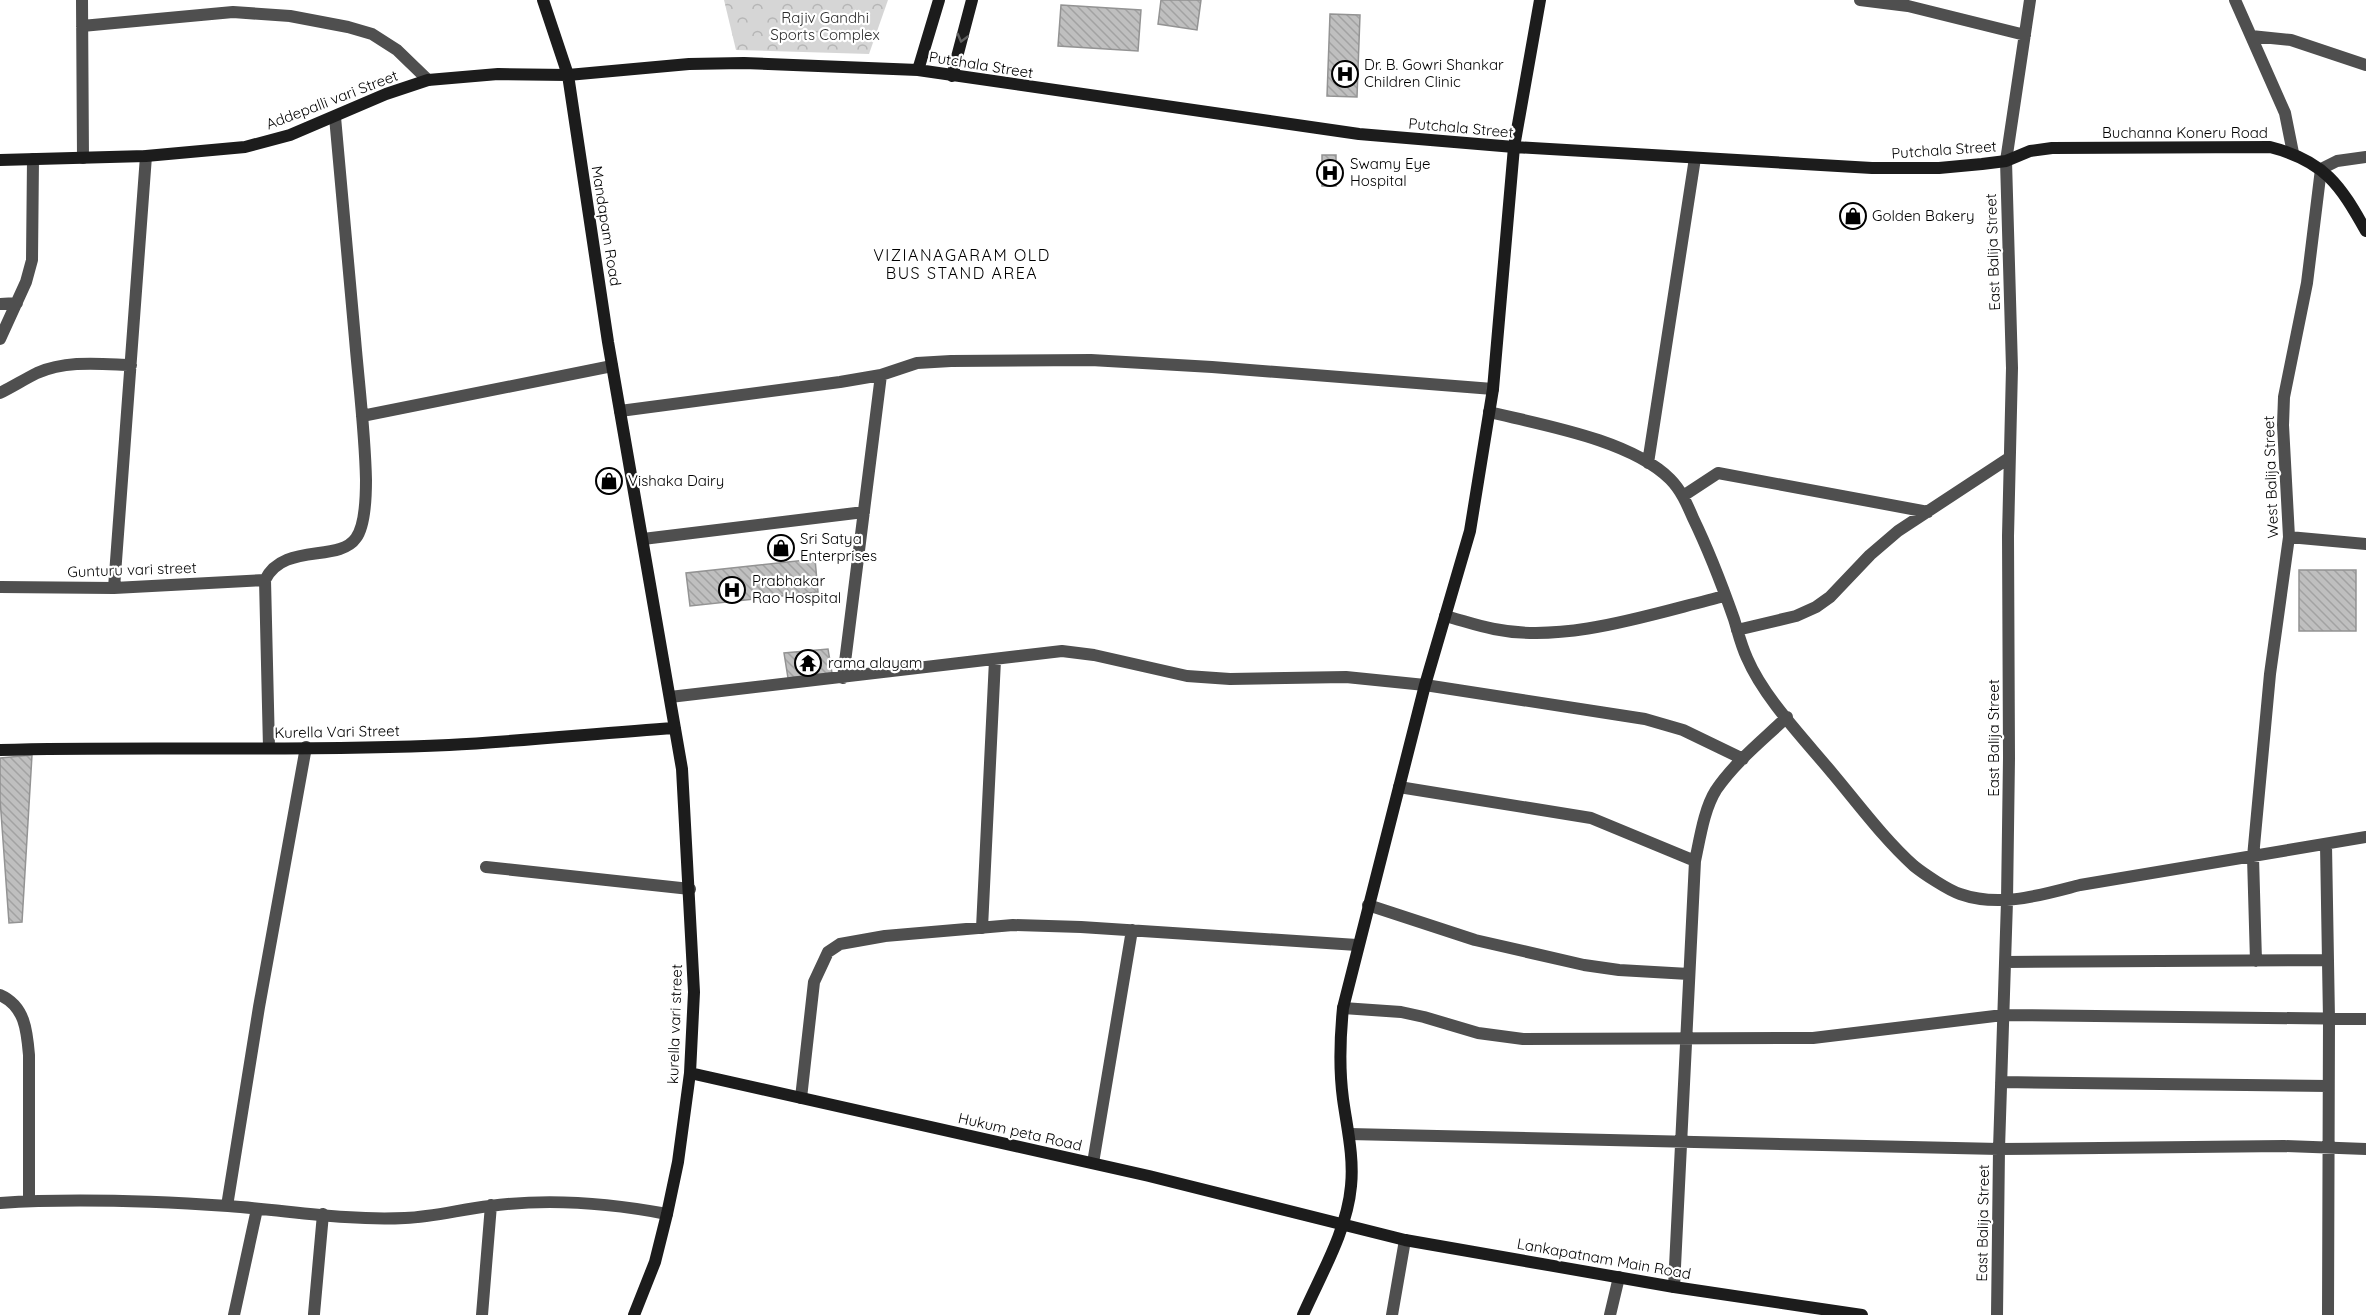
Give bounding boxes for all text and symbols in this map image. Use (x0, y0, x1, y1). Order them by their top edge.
park label: Rajiv Gandhi Sports Complex (770, 8, 880, 44)
one-way arrow (957, 32, 969, 43)
street label: Putchala Street (928, 47, 1035, 82)
place label: Dr. B. Gowri Shankar Children Clinic (1364, 55, 1504, 91)
hospital icon: Dr. B. Gowri Shankar Children Clinic (1330, 59, 1360, 89)
street label: Addepalli vari Street (263, 66, 400, 133)
street label: Putchala Street (1408, 113, 1514, 142)
street label: Buchanna Koneru Road (2102, 123, 2268, 142)
street label: Putchala Street (1891, 136, 1997, 163)
place label: Swamy Eye Hospital (1350, 154, 1430, 190)
hospital icon: Swamy Eye Hospital (1315, 158, 1345, 188)
street label: Mandapam Road (588, 164, 625, 287)
street label: East Balija Street (1981, 193, 2004, 311)
shop icon: Golden Bakery (1838, 201, 1868, 231)
place label: Golden Bakery (1872, 206, 1974, 225)
district label: VIZIANAGARAM OLD BUS STAND AREA (873, 245, 1051, 283)
street label: West Balija Street (2259, 415, 2282, 539)
shop icon: Vishaka Dairy (594, 466, 624, 496)
place label: Vishaka Dairy (628, 471, 724, 490)
place label: Sri Satya Enterprises (800, 529, 877, 565)
shop icon: Sri Satya Enterprises (766, 533, 796, 563)
street label: Gunturu vari street (67, 558, 197, 581)
place label: Prabhakar Rao Hospital (752, 571, 841, 607)
hospital icon: Prabhakar Rao Hospital (717, 575, 747, 605)
temple icon: rama alayam (793, 648, 823, 678)
place label: rama alayam (828, 653, 922, 672)
street label: East Balija Street (1984, 679, 2003, 797)
street label: Kurella Vari Street (274, 721, 400, 742)
street label: kurella vari street (663, 964, 686, 1084)
street label: Hukum peta Road (956, 1108, 1084, 1155)
street label: East Balija Street (1972, 1164, 1993, 1282)
street label: Lankapatnam Main Road (1516, 1234, 1693, 1283)

